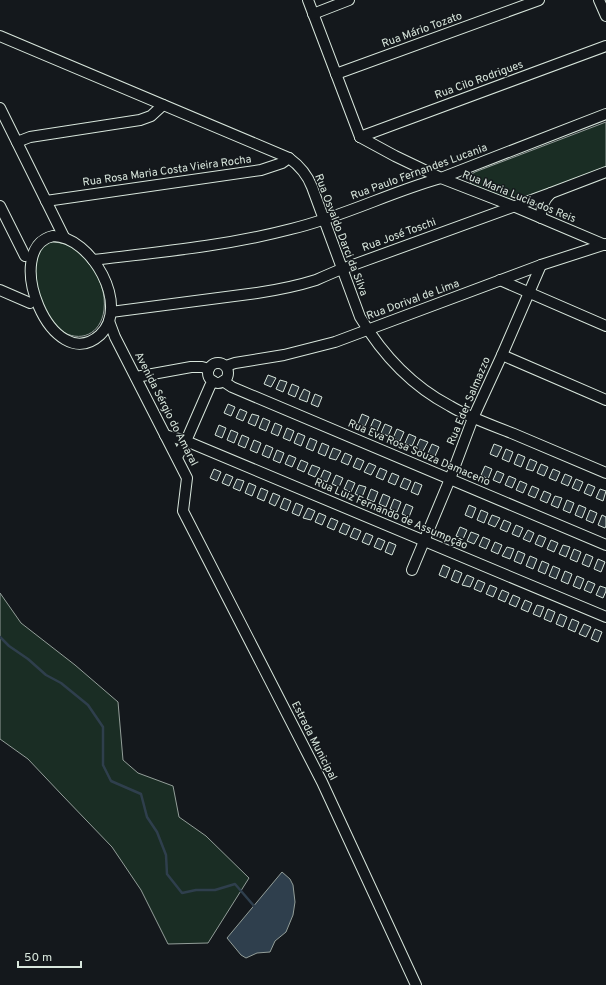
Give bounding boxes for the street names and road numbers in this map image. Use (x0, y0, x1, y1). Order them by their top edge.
street label: Rua Mário Tozato (380, 9, 464, 51)
street label: Rua Cilo Rodrigues (433, 57, 525, 103)
street label: Rua Paulo Fernandes Lucania (349, 141, 489, 203)
street label: Rua Rosa Maria Costa Vieira Rocha (82, 152, 253, 190)
street label: Rua Maria Lucia dos Reis (460, 168, 578, 226)
street label: Rua Osvaldo Darci da Silva (311, 172, 371, 298)
street label: Rua José Toschi (360, 215, 438, 255)
street label: Rua Dorival de Lima (365, 277, 462, 323)
street label: Avenida Sérgio do Amaral (131, 350, 201, 468)
street label: Rua Eder Salmazzo (444, 355, 494, 447)
street label: Rua Eva Rosa Souza Damaceno (346, 417, 492, 489)
street label: Rua Luiz Fernando de Assumpção (312, 475, 470, 553)
street label: Estrada Municipal (288, 699, 340, 783)

